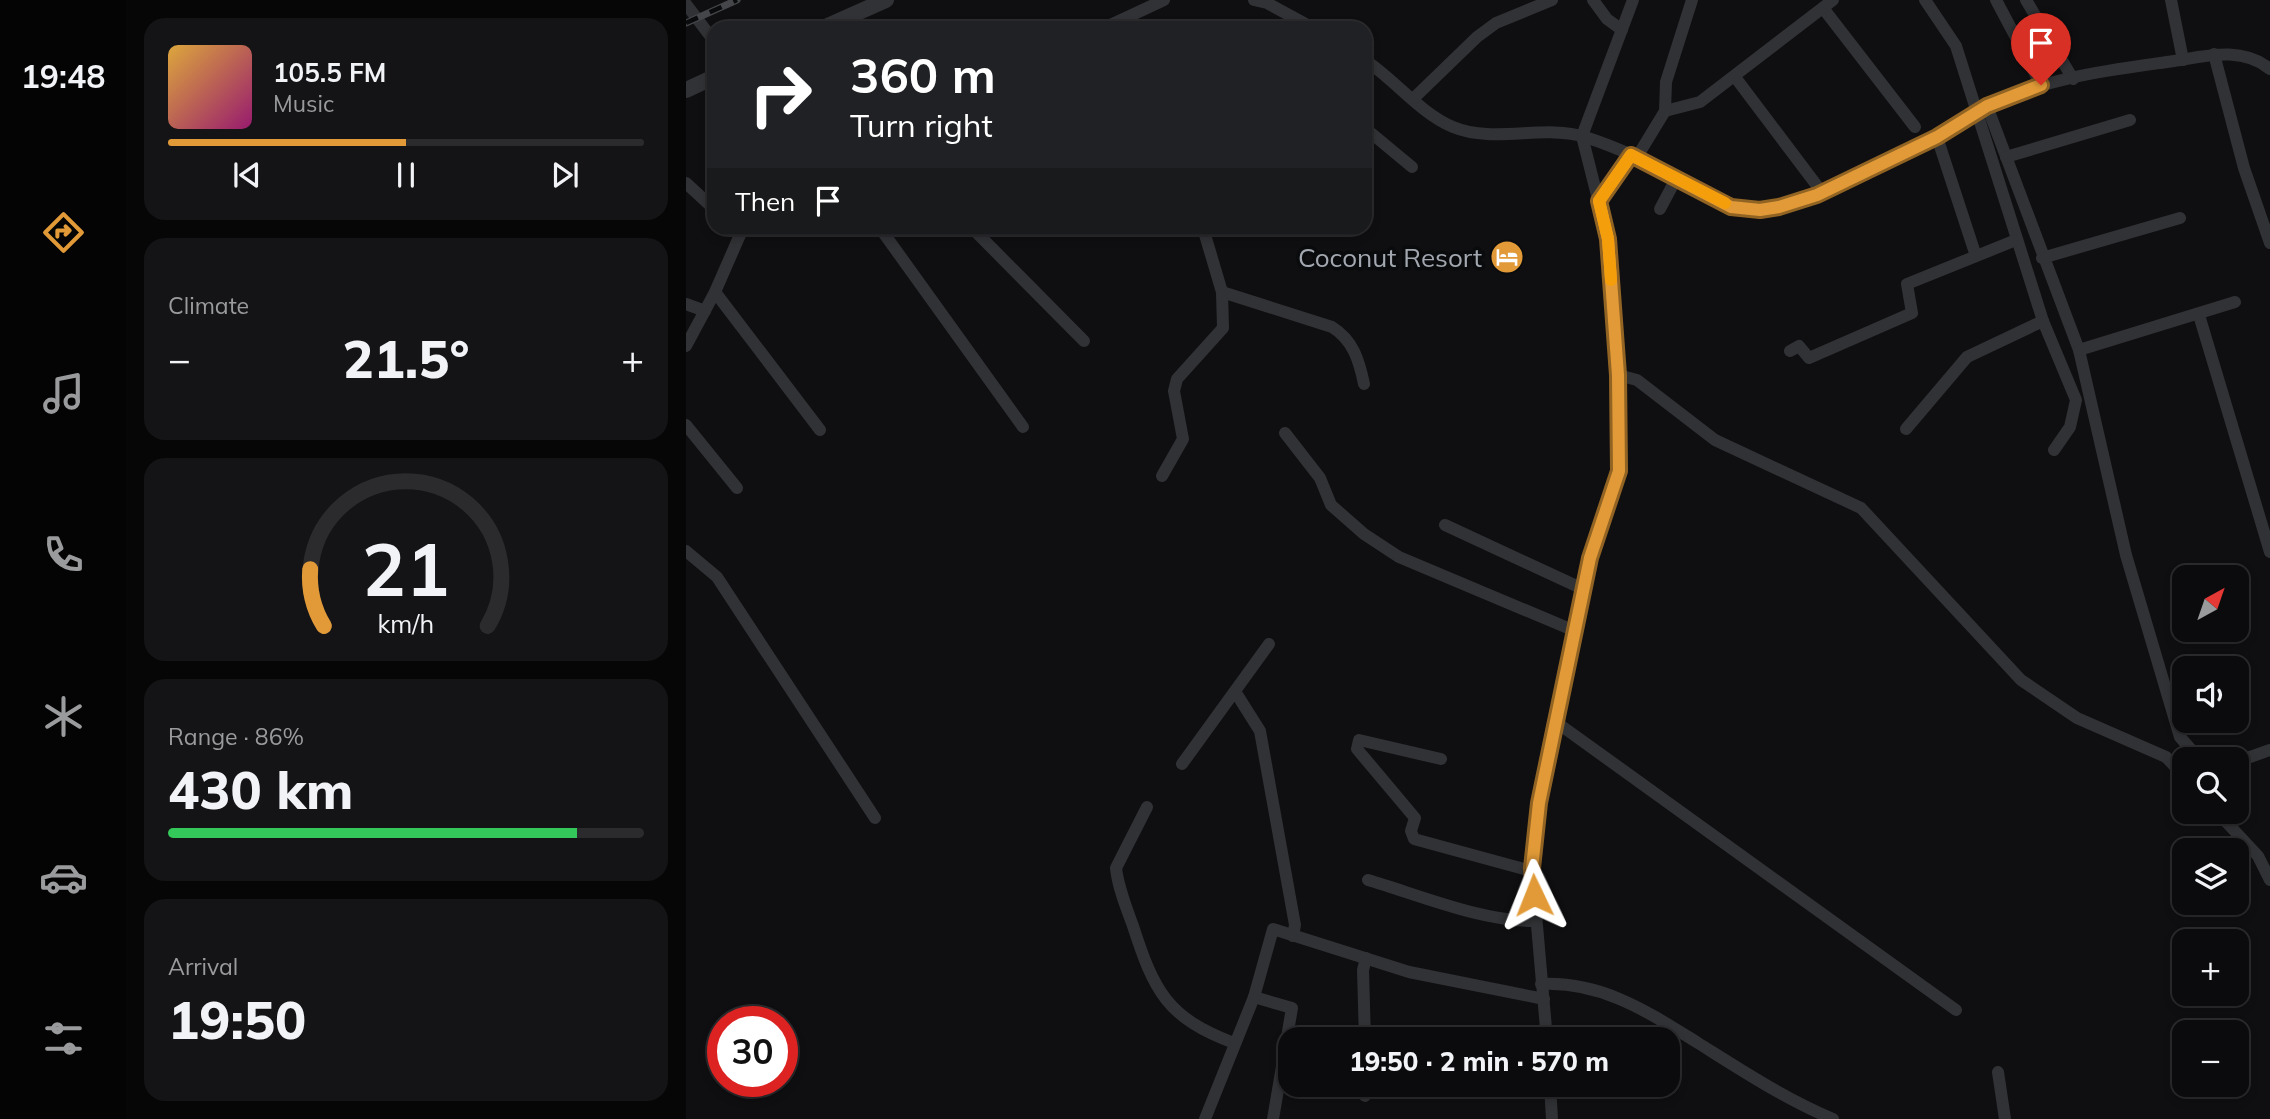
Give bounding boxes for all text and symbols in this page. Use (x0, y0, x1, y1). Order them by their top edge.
pin (2011, 13, 2071, 85)
icon: arrive (2022, 24, 2060, 62)
text: 360 m (850, 44, 996, 105)
icon: right (735, 49, 826, 140)
text: 19:48 (21, 56, 105, 96)
text: 105.5 FM (273, 56, 386, 89)
text: Music (273, 89, 334, 118)
text: Turn right (850, 105, 993, 145)
icon: previous (228, 156, 266, 194)
icon: pause (387, 156, 425, 194)
icon: next (546, 156, 584, 194)
icon: arrive (809, 182, 847, 220)
text: Then (735, 185, 795, 218)
icon: directions (39, 208, 88, 257)
hotel icon: Coconut Resort (1488, 238, 1526, 276)
place label: Coconut Resort (1298, 241, 1482, 274)
text: Climate (168, 291, 249, 320)
text: 21.5° (342, 326, 470, 391)
text: − (168, 335, 191, 383)
text: + (621, 335, 644, 383)
icon: music (39, 369, 88, 418)
text: 21 (362, 523, 450, 614)
icon: phone (39, 530, 88, 579)
north arrow (2172, 565, 2249, 642)
map controls (2172, 565, 2249, 1097)
text: km/h (378, 607, 434, 638)
button: sound (2172, 656, 2249, 733)
icon: climate (39, 692, 88, 741)
text: Range · 86% (168, 722, 304, 751)
button: search (2172, 747, 2249, 824)
text: 430 km (168, 757, 353, 822)
button: layers (2172, 838, 2249, 915)
icon: car (39, 853, 88, 902)
position arrow (1497, 858, 1571, 932)
button: + (2172, 929, 2249, 1006)
text: Arrival (168, 952, 238, 981)
text: 19:50 (168, 987, 306, 1052)
speed limit sign: 30 (707, 1006, 798, 1097)
icon: filters (39, 1014, 88, 1063)
button: − (2172, 1020, 2249, 1097)
text: 19:50 · 2 min · 570 m (1349, 1045, 1609, 1078)

